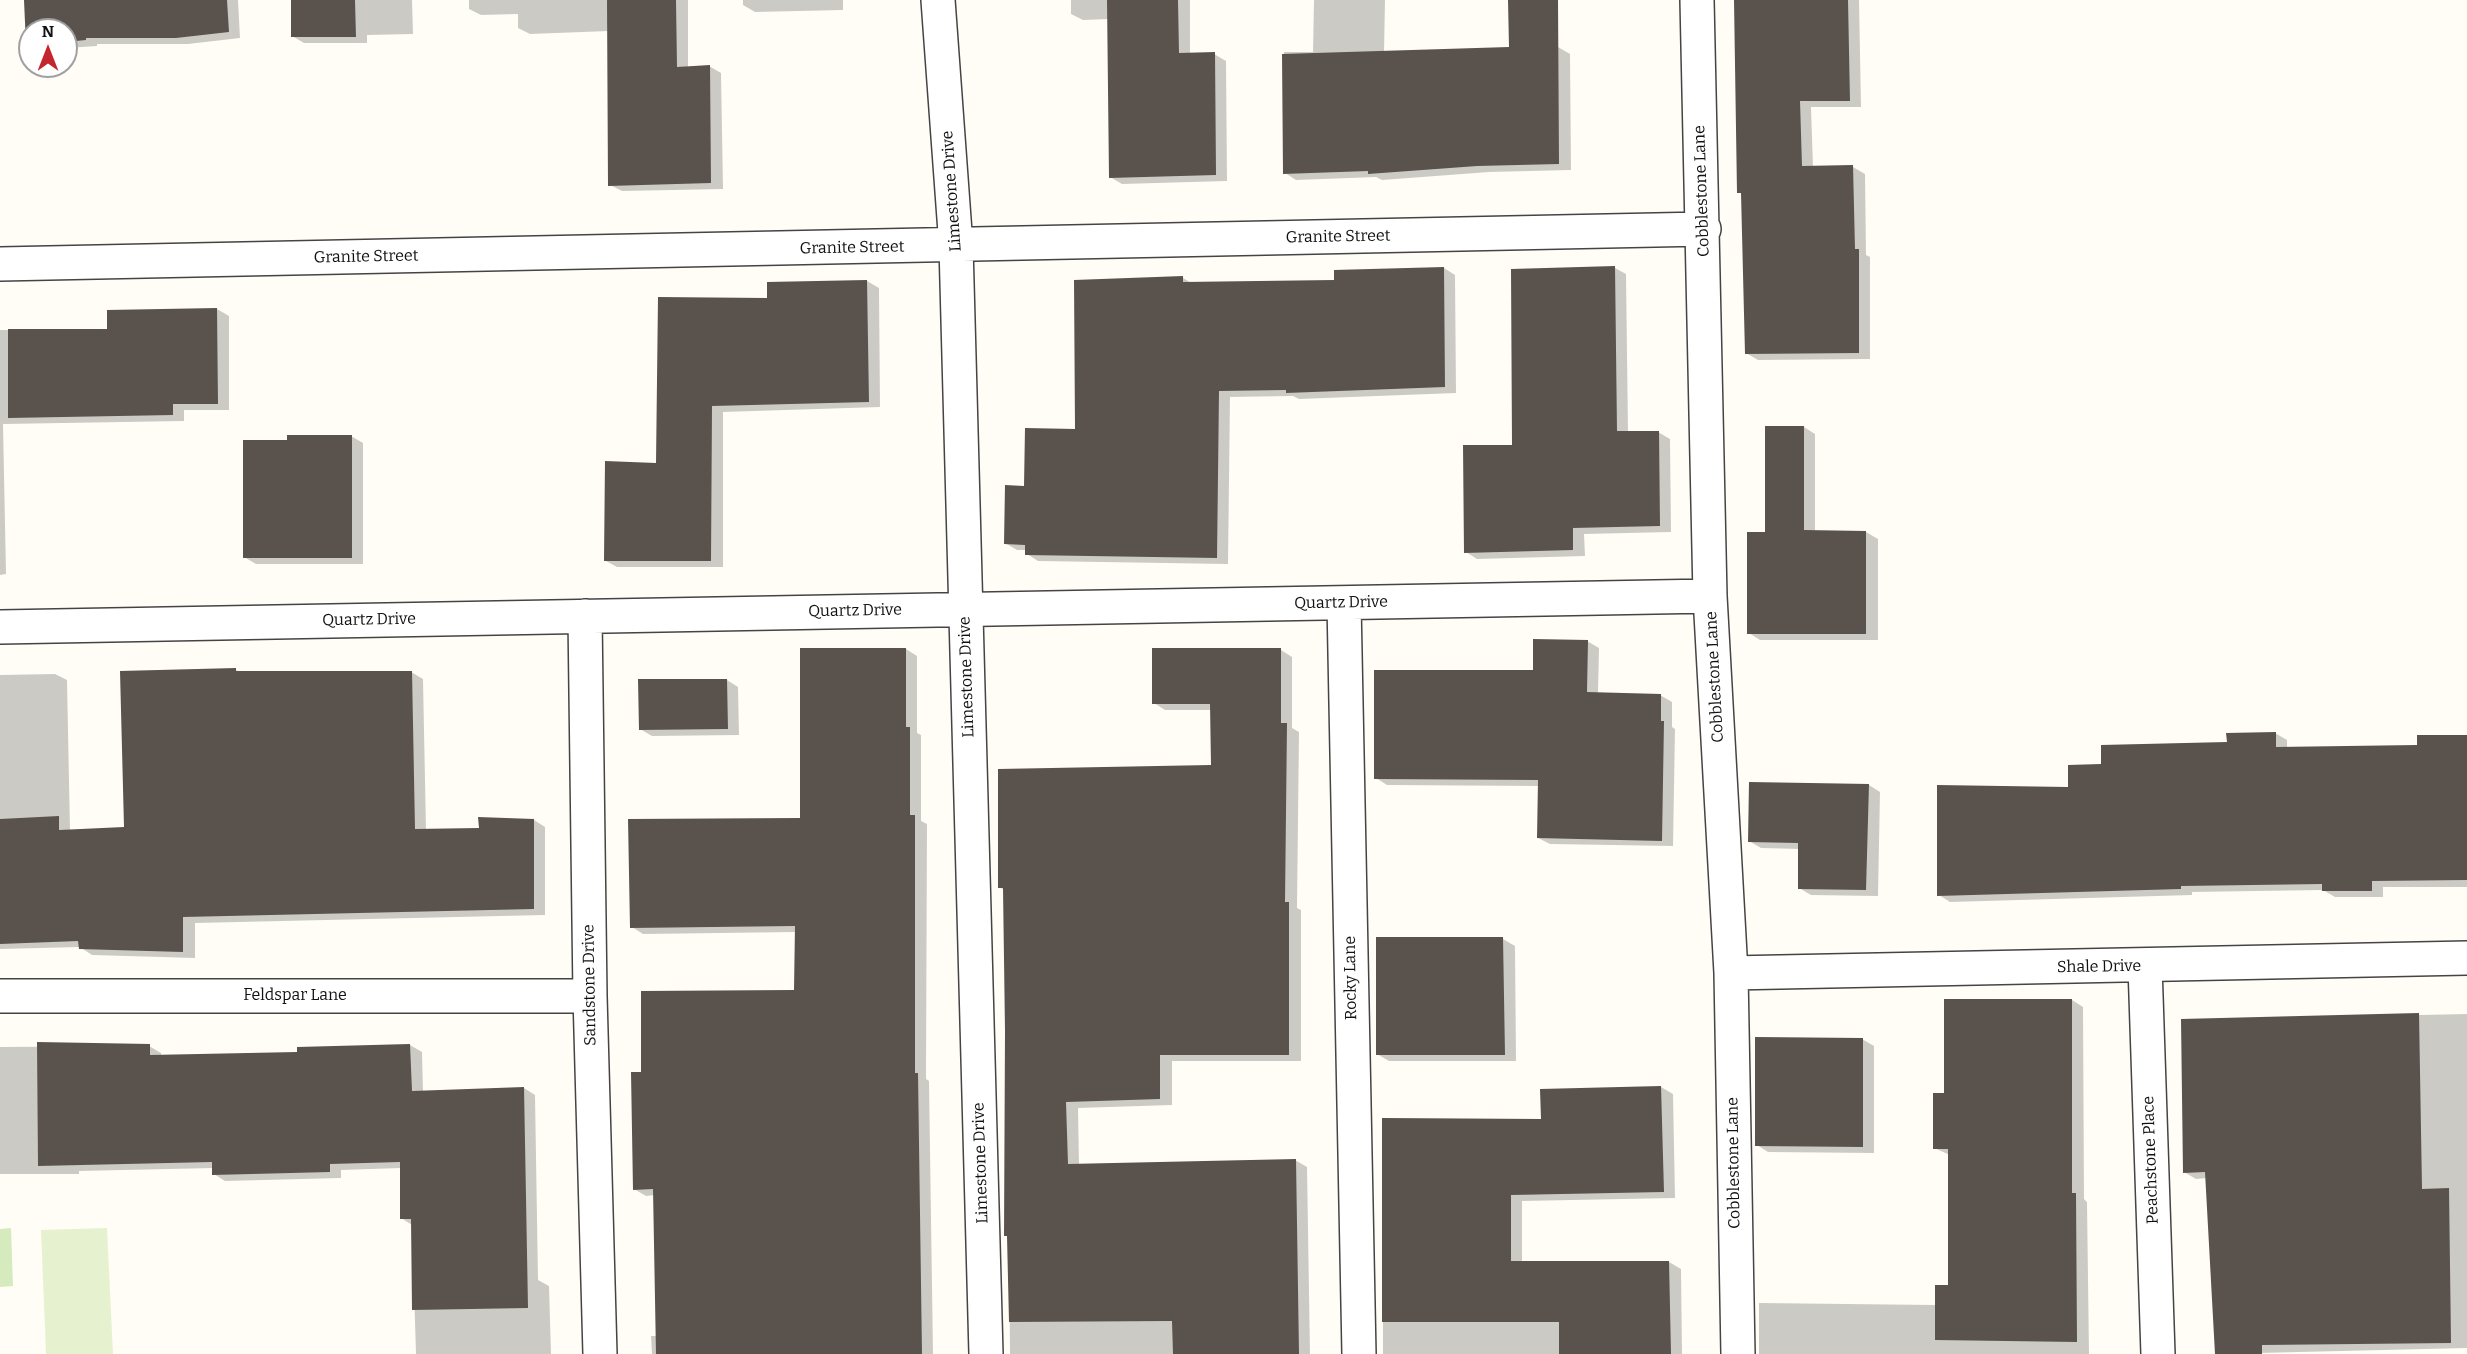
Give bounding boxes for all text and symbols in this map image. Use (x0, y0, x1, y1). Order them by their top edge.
north arrow (18, 18, 78, 78)
text: N (42, 22, 54, 41)
street label: Cobblestone Lane (1690, 125, 1714, 257)
street label: Limestone Drive (938, 130, 966, 252)
street label: Granite Street (1285, 226, 1391, 248)
street label: Granite Street (799, 237, 905, 259)
street label: Granite Street (313, 246, 419, 268)
street label: Quartz Drive (1294, 593, 1388, 613)
street label: Quartz Drive (808, 601, 902, 621)
street label: Quartz Drive (322, 610, 416, 630)
street label: Cobblestone Lane (1702, 611, 1728, 743)
street label: Limestone Drive (955, 616, 979, 738)
street label: Sandstone Drive (579, 924, 601, 1046)
street label: Rocky Lane (1341, 936, 1361, 1020)
street label: Shale Drive (2057, 957, 2141, 977)
street label: Feldspar Lane (243, 986, 347, 1006)
street label: Peachstone Place (2139, 1096, 2163, 1224)
street label: Cobblestone Lane (1723, 1097, 1745, 1229)
street label: Limestone Drive (969, 1102, 993, 1224)

